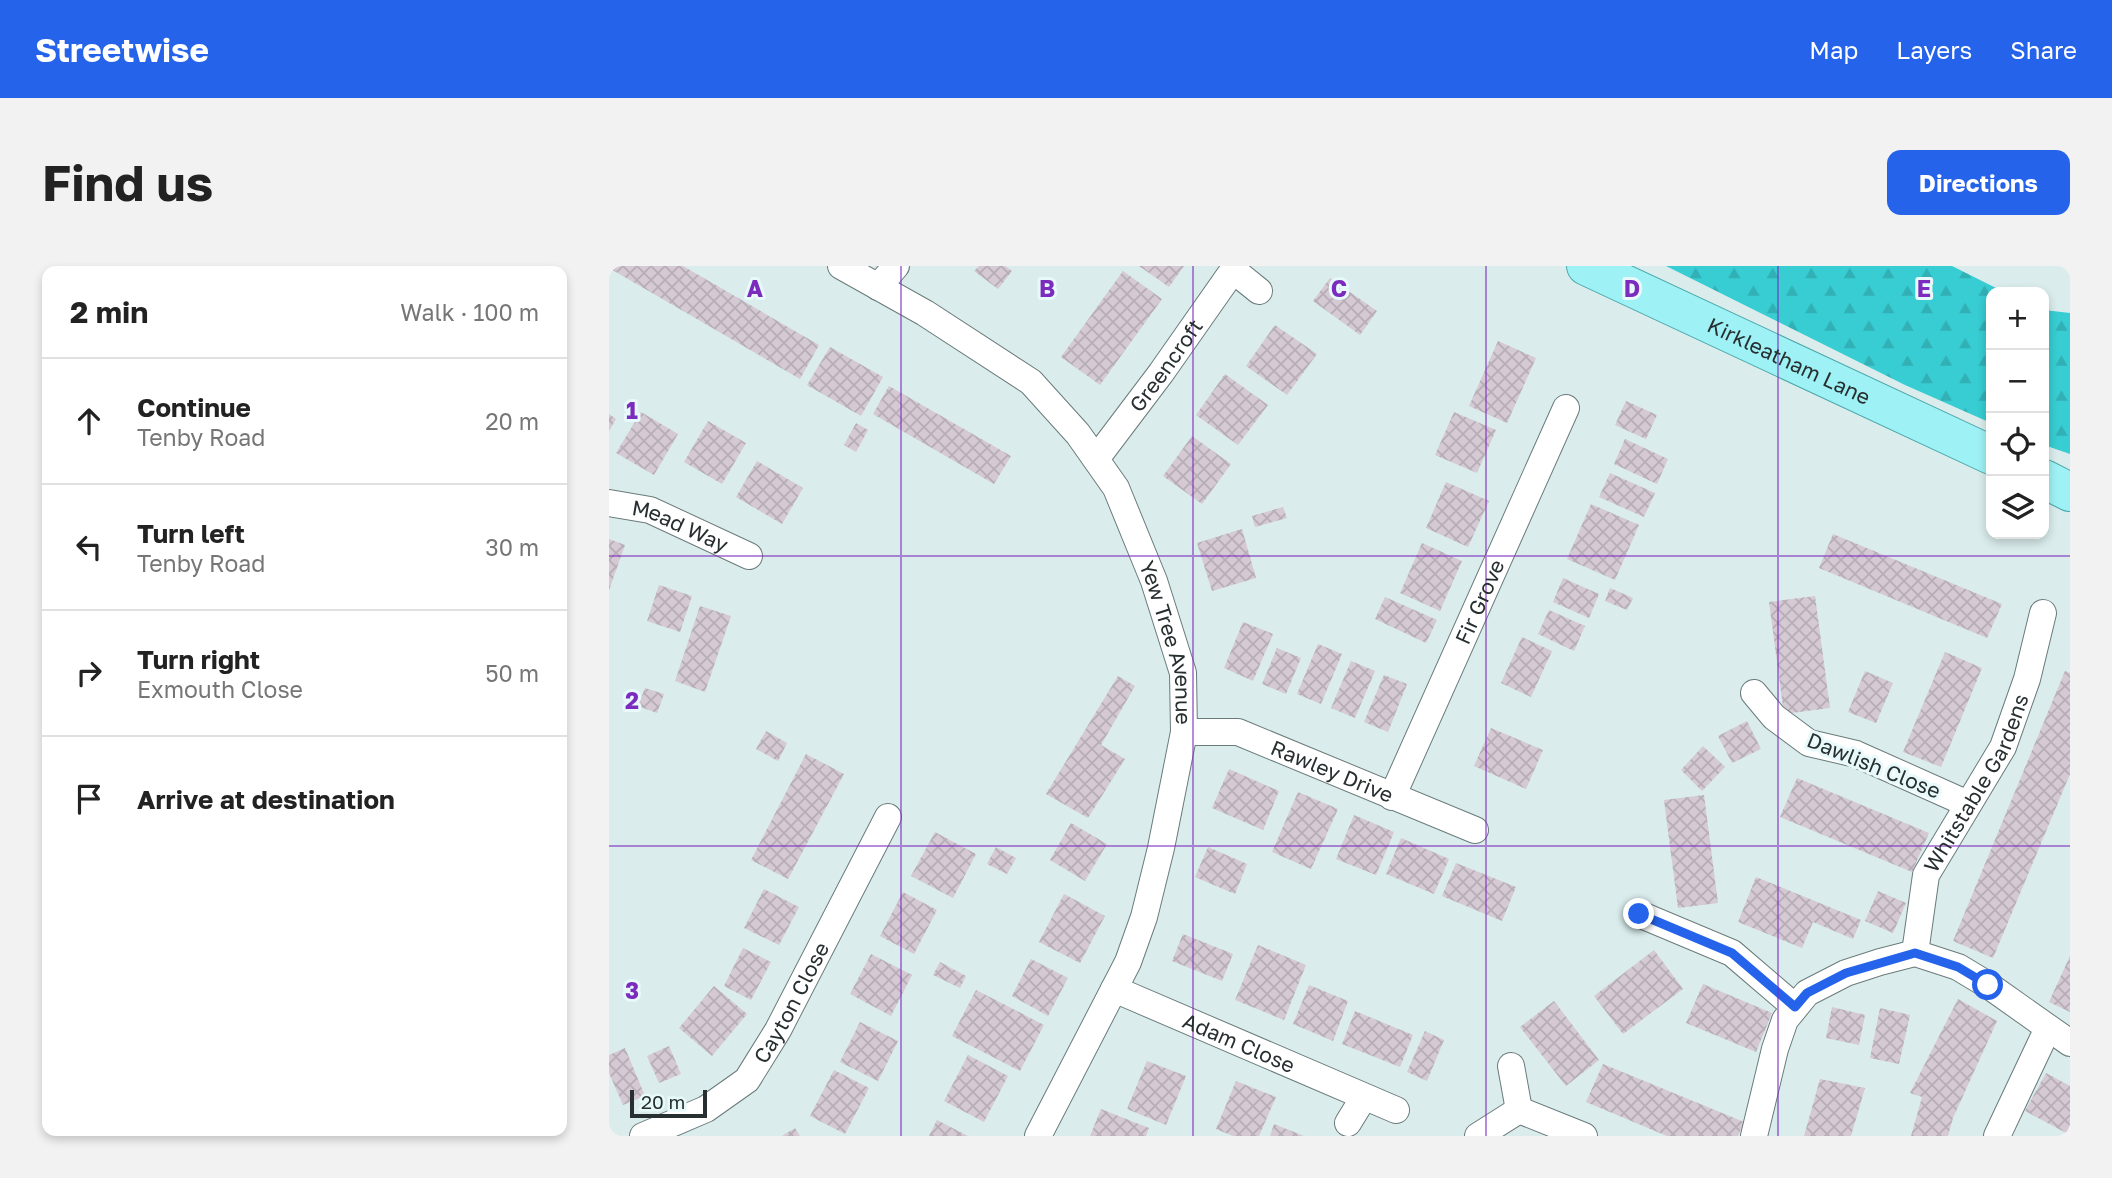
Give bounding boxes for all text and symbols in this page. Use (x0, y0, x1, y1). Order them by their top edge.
text: Streetwise (35, 30, 209, 69)
text: Map (1809, 35, 1858, 64)
text: Layers (1896, 35, 1972, 64)
text: Share (2010, 35, 2077, 64)
button: Directions (1887, 150, 2070, 215)
text: Find us (42, 153, 213, 212)
text: A (747, 274, 764, 302)
text: B (1039, 274, 1055, 302)
text: C (1331, 274, 1347, 302)
text: D (1624, 274, 1640, 302)
text: E (1917, 274, 1931, 302)
map controls (1986, 287, 2049, 539)
button: + (1986, 287, 2049, 350)
text: 2 min (70, 294, 148, 330)
text: Walk · 100 m (400, 298, 539, 326)
street label: Kirkleatham Lane (1703, 312, 1875, 410)
street label: Greencroft (1124, 314, 1208, 417)
button: − (1986, 350, 2049, 413)
text: Continue (137, 392, 251, 423)
text: 1 (626, 396, 638, 424)
icon: ahead (70, 402, 108, 440)
text: 20 m (485, 407, 539, 435)
button: locate (1986, 413, 2049, 476)
text: Tenby Road (137, 423, 265, 451)
button: layers (1986, 476, 2049, 539)
street label: Mead Way (630, 494, 733, 558)
text: Turn left (137, 518, 245, 549)
icon: left (70, 528, 108, 566)
text: 30 m (485, 533, 539, 561)
text: Tenby Road (137, 549, 265, 577)
street label: Fir Grove (1449, 555, 1510, 648)
street label: Yew Tree Avenue (1134, 557, 1197, 725)
text: Turn right (137, 644, 260, 675)
icon: right (70, 654, 108, 692)
text: 50 m (485, 659, 539, 687)
text: Exmouth Close (137, 675, 303, 703)
text: 2 (625, 686, 639, 714)
street label: Whitstable Gardens (1918, 690, 2034, 877)
street label: Dawlish Close (1803, 726, 1945, 804)
street label: Rawley Drive (1267, 734, 1397, 808)
icon: arrive (70, 780, 108, 818)
text: Arrive at destination (137, 784, 395, 815)
route end (1623, 898, 1654, 929)
street label: Cayton Close (748, 937, 834, 1068)
route start (1972, 969, 2003, 1000)
text: 3 (625, 976, 639, 1004)
street label: Adam Close (1179, 1007, 1299, 1078)
scale bar (630, 1087, 707, 1119)
text: 20 m (641, 1090, 685, 1113)

